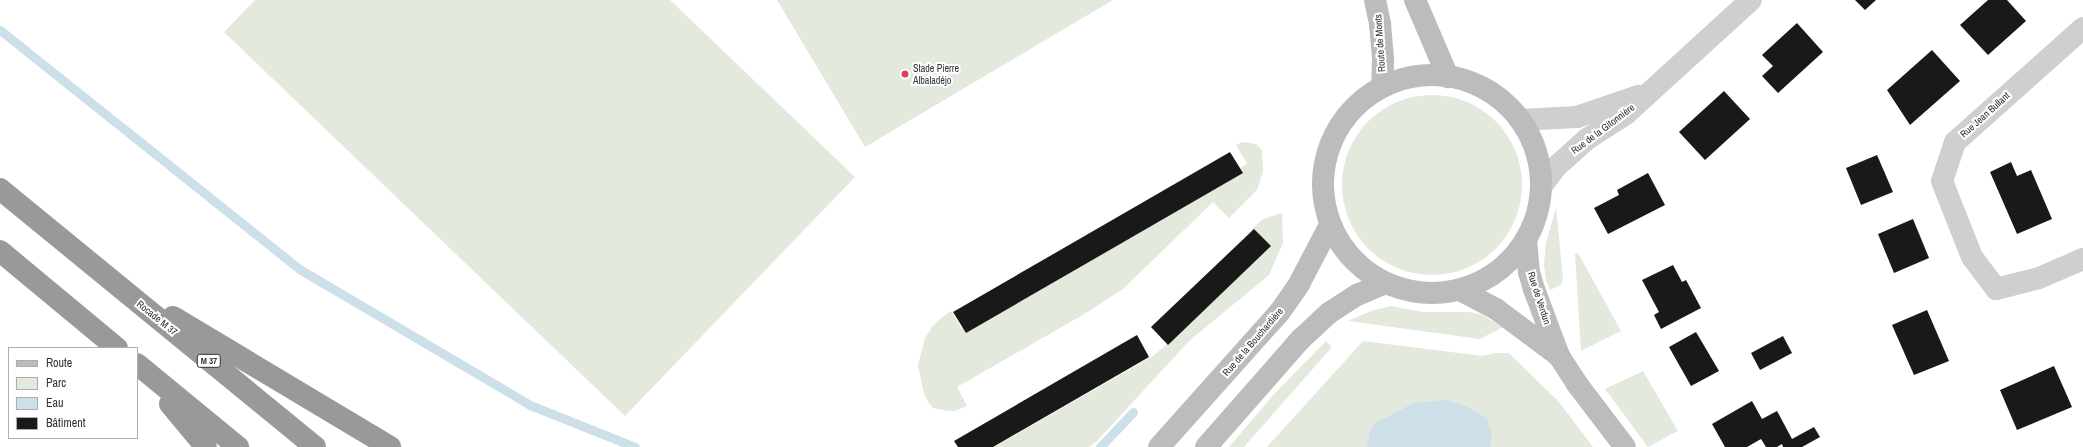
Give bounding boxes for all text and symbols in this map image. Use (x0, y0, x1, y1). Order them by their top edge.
street label: Route de Monts (1372, 14, 1388, 72)
place label: Stade Pierre Albaladéjo (913, 62, 959, 86)
marker: Stade Pierre Albaladéjo (900, 69, 910, 79)
street label: Rue Jean Bullant (1958, 90, 2012, 140)
street label: Rue de la Gitonnière (1569, 101, 1637, 157)
street label: Rue de Verdun (1525, 270, 1553, 326)
street label: Rocade M 37 (134, 298, 180, 338)
street label: Rue de la Bouchardière (1220, 305, 1286, 379)
legend (8, 347, 138, 439)
road number: M 37 (196, 354, 222, 368)
text: Route (46, 355, 72, 371)
text: Parc (46, 375, 66, 391)
text: Eau (46, 395, 64, 411)
text: Bâtiment (46, 415, 85, 431)

